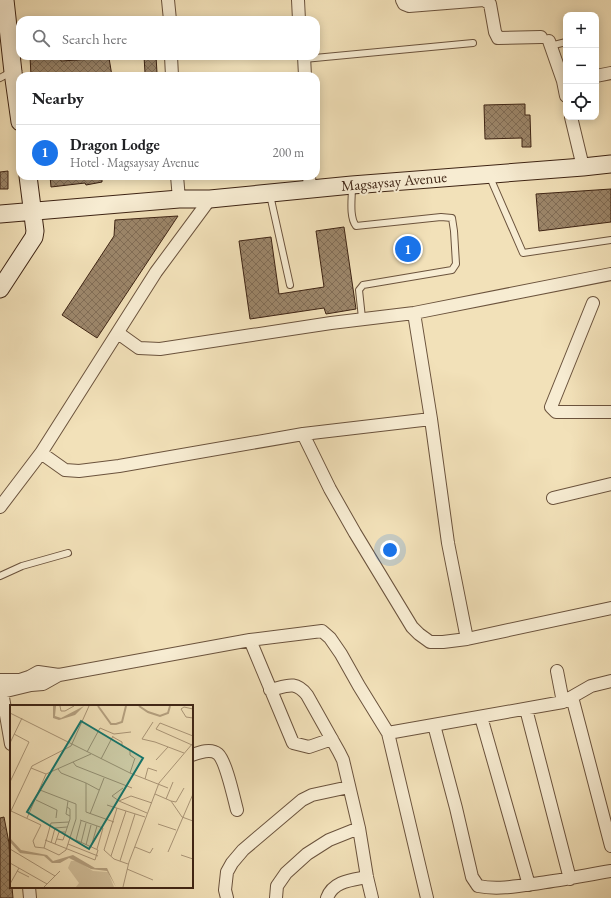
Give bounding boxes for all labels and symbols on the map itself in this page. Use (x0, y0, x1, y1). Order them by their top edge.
street label: Magsaysay Avenue (340, 167, 448, 195)
pin: 1 (395, 234, 421, 264)
your location (380, 540, 400, 560)
inset map (10, 705, 193, 888)

